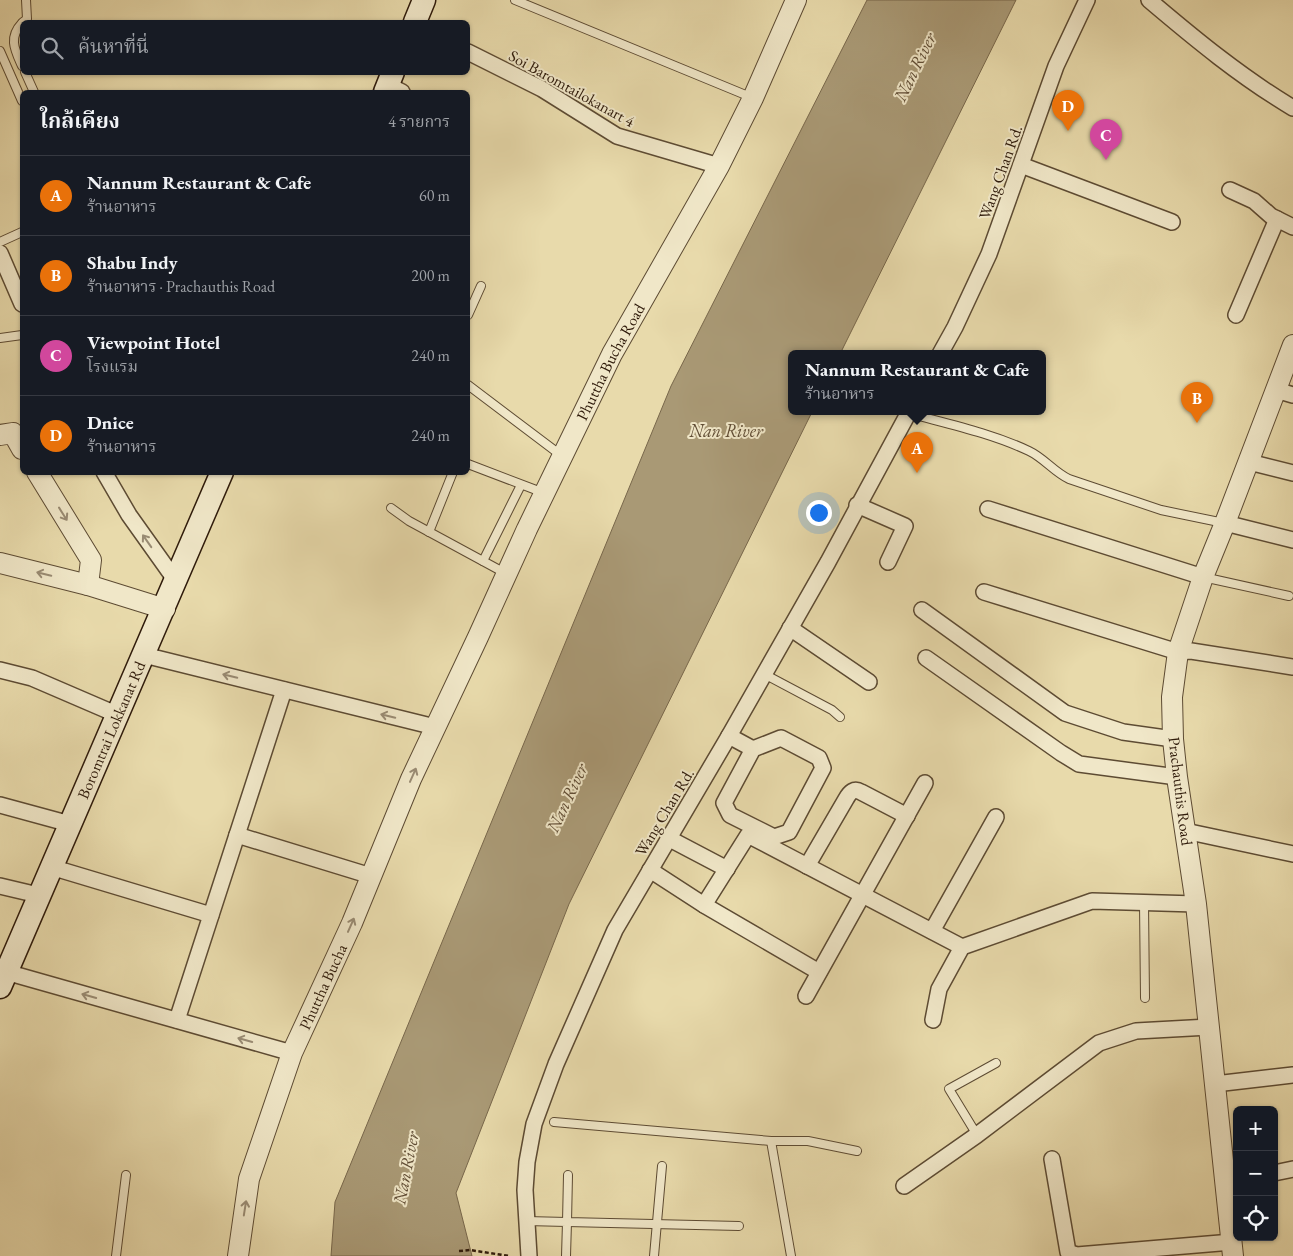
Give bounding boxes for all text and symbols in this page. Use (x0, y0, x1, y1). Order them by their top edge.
search box (20, 20, 470, 75)
water label: Nan River (888, 28, 941, 106)
icon: search (38, 34, 66, 62)
text: ค้นหาที่นี่ (78, 34, 149, 59)
street label: Soi Baromtailokanart 4 (505, 45, 639, 132)
pin: D (1052, 90, 1084, 131)
text: ใกล้เคียง (40, 107, 120, 134)
text: 4 รายการ (388, 111, 450, 132)
pin: C (1090, 119, 1122, 160)
street label: Wang Chan Rd. (974, 122, 1027, 222)
text: Nannum Restaurant & Cafe (87, 170, 311, 195)
text: A (50, 185, 62, 206)
text: 60 m (419, 185, 450, 206)
text: ร้านอาหาร (87, 196, 156, 217)
text: Shabu Indy (87, 250, 178, 275)
text: B (51, 265, 61, 286)
text: 200 m (411, 265, 450, 286)
text: ร้านอาหาร · Prachauthis Road (87, 276, 275, 297)
street label: Phuttha Bucha Road (571, 299, 650, 424)
text: Viewpoint Hotel (87, 330, 220, 355)
text: C (50, 345, 62, 366)
text: 240 m (411, 345, 450, 366)
popup (788, 350, 1046, 415)
text: โรงแรม (87, 356, 138, 377)
text: Nannum Restaurant & Cafe (805, 357, 1029, 382)
pin: B (1181, 382, 1213, 423)
text: ร้านอาหาร (805, 383, 874, 404)
text: Dnice (87, 410, 134, 435)
water label: Nan River (688, 419, 764, 442)
text: D (50, 425, 62, 446)
text: 240 m (411, 425, 450, 446)
pin: A (901, 432, 933, 473)
text: ร้านอาหาร (87, 436, 156, 457)
your location (806, 500, 832, 526)
one-way arrow (58, 507, 68, 521)
one-way arrow (142, 534, 152, 548)
one-way arrow (37, 569, 53, 578)
street label: Boromtrai Lokkanat Rd (72, 657, 151, 802)
one-way arrow (223, 671, 239, 680)
one-way arrow (380, 710, 396, 720)
street label: Prachauthis Road (1163, 736, 1198, 847)
water label: Nan River (540, 759, 593, 837)
street label: Wang Chan Rd. (630, 764, 699, 860)
one-way arrow (408, 768, 418, 783)
one-way arrow (346, 918, 356, 933)
street label: Phuttha Bucha (294, 940, 352, 1033)
one-way arrow (81, 990, 97, 1000)
one-way arrow (238, 1034, 254, 1044)
map controls (1233, 1106, 1278, 1241)
button: + (1233, 1106, 1278, 1151)
water label: Nan River (387, 1129, 424, 1207)
button: − (1233, 1151, 1278, 1196)
button: locate (1233, 1196, 1278, 1241)
one-way arrow (240, 1200, 250, 1216)

